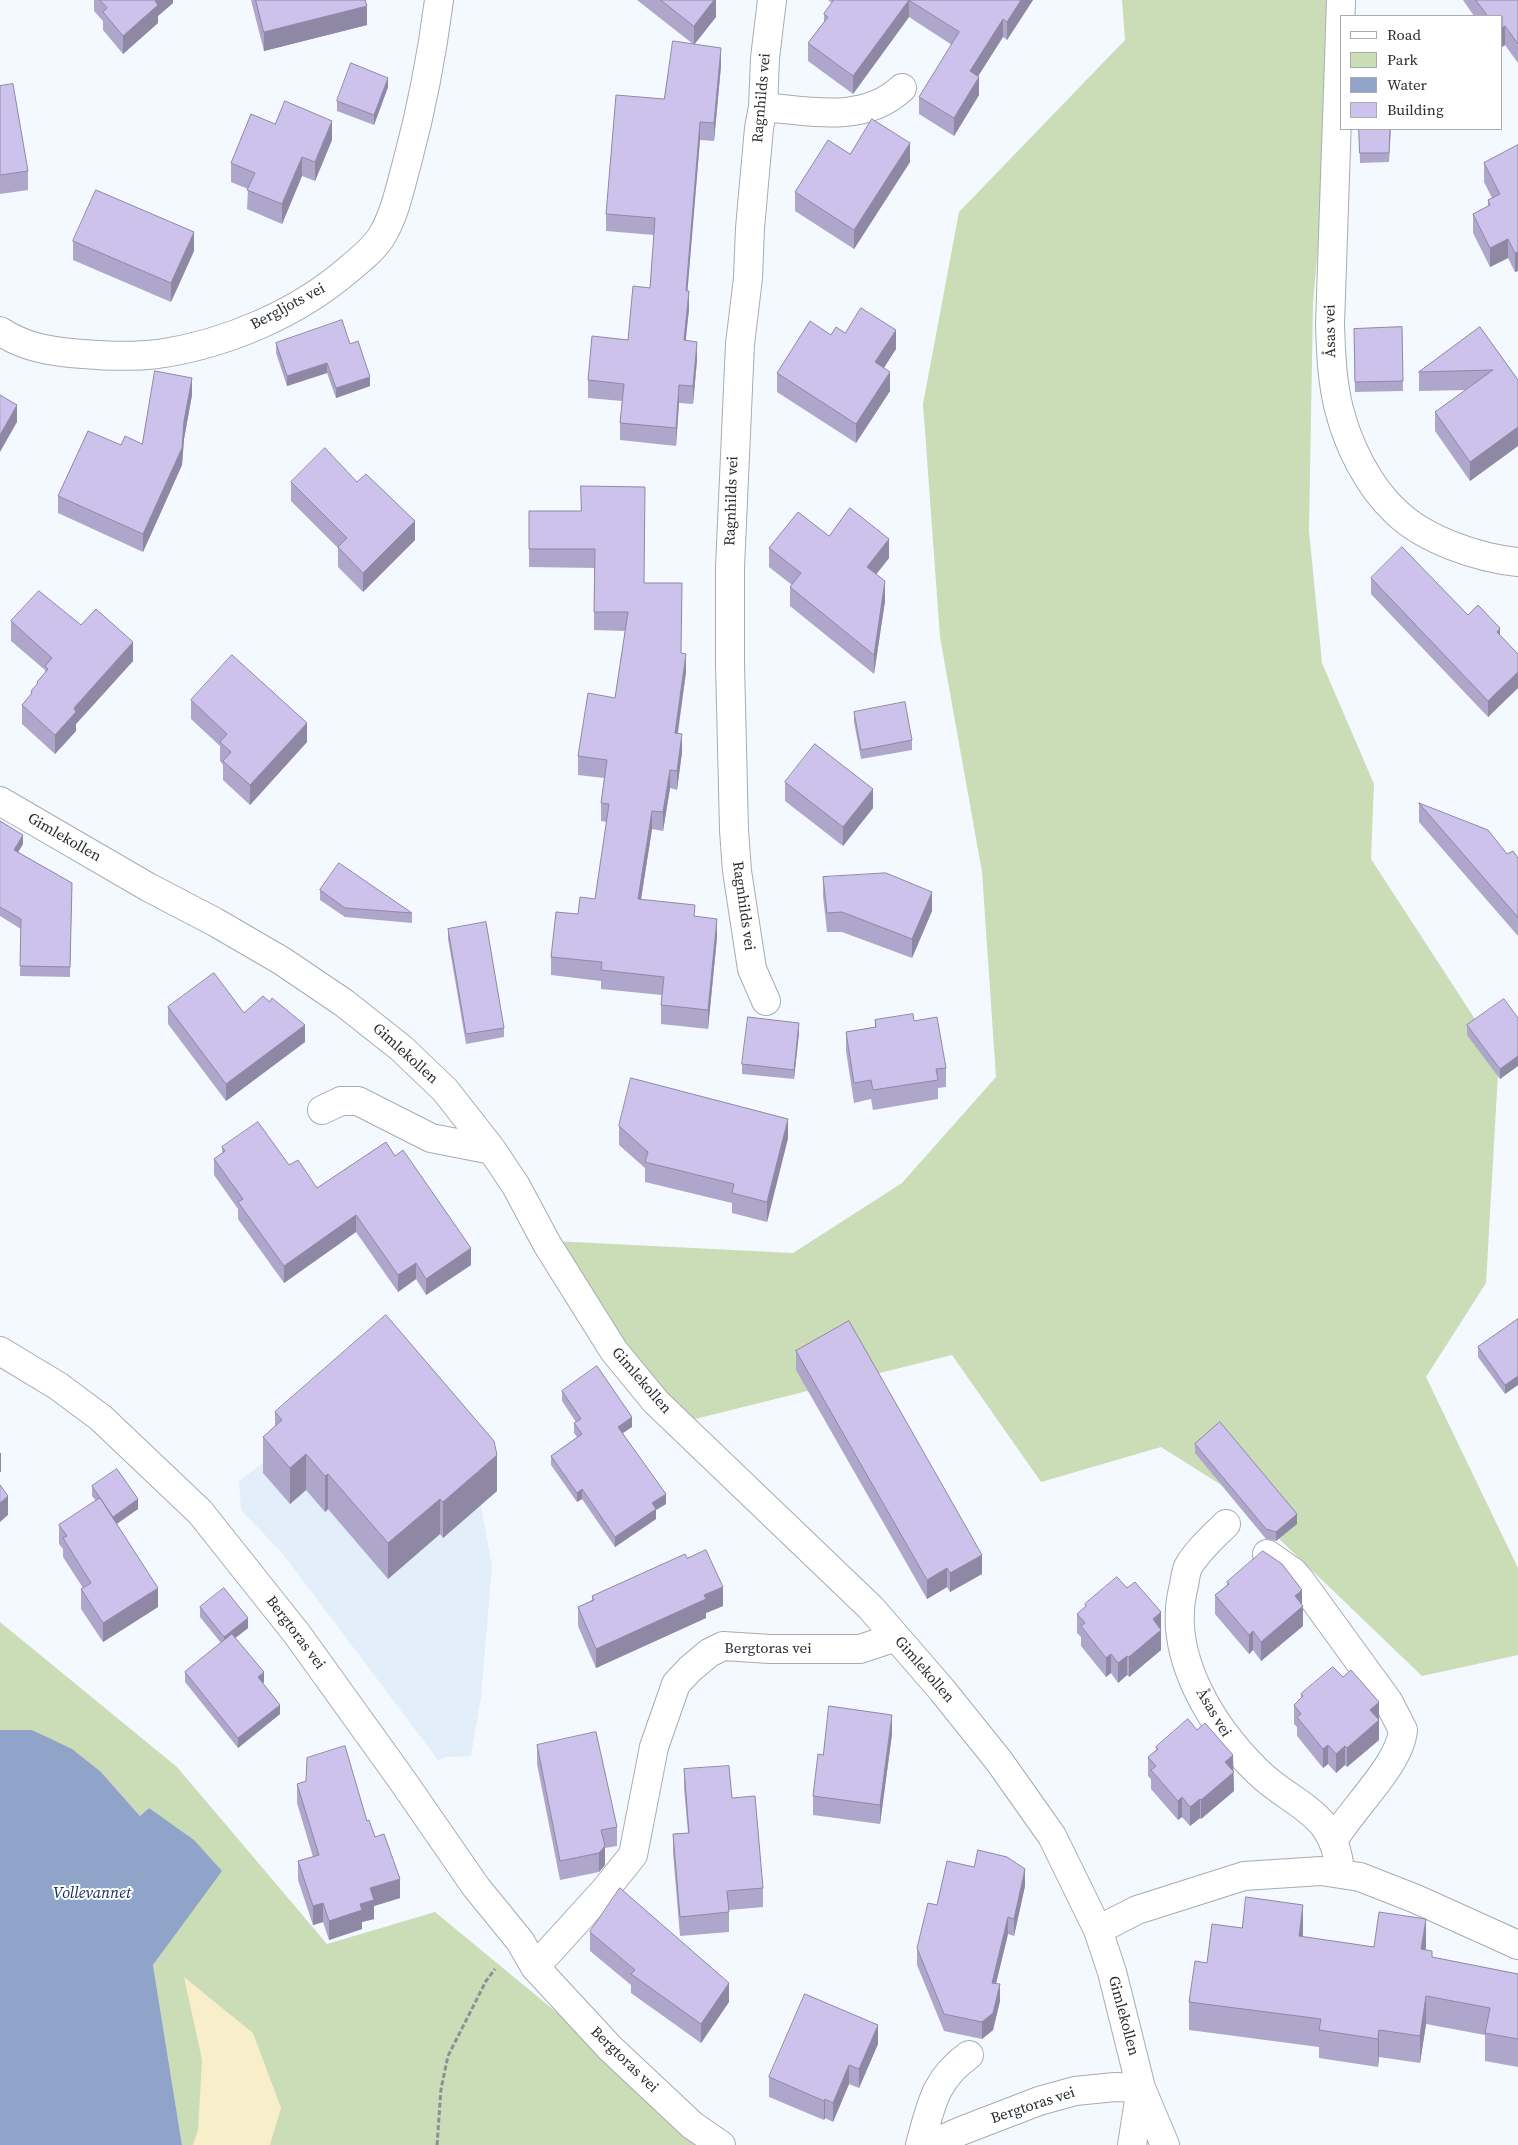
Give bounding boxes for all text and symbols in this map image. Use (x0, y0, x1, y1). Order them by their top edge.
legend (1340, 15, 1503, 130)
text: Road (1387, 24, 1421, 45)
text: Park (1387, 49, 1418, 70)
street label: Ragnhilds vei (749, 52, 775, 144)
text: Water (1387, 74, 1427, 95)
text: Building (1387, 99, 1444, 120)
street label: Bergljots vei (248, 280, 328, 334)
street label: Åsas vei (1322, 304, 1340, 358)
street label: Ragnhilds vei (721, 456, 743, 546)
street label: Gimlekollen (24, 810, 104, 866)
street label: Ragnhilds vei (728, 860, 758, 952)
street label: Gimlekollen (369, 1020, 441, 1088)
street label: Gimlekollen (607, 1344, 675, 1418)
street label: Bergtoras vei (262, 1593, 328, 1673)
street label: Gimlekollen (890, 1633, 958, 1707)
street label: Bergtoras vei (724, 1640, 812, 1658)
street label: Åsas vei (1192, 1685, 1234, 1741)
water label: Vollevannet (53, 1884, 131, 1904)
street label: Gimlekollen (1104, 1974, 1142, 2058)
street label: Bergtoras vei (586, 2023, 662, 2097)
street label: Bergtoras vei (989, 2084, 1077, 2128)

